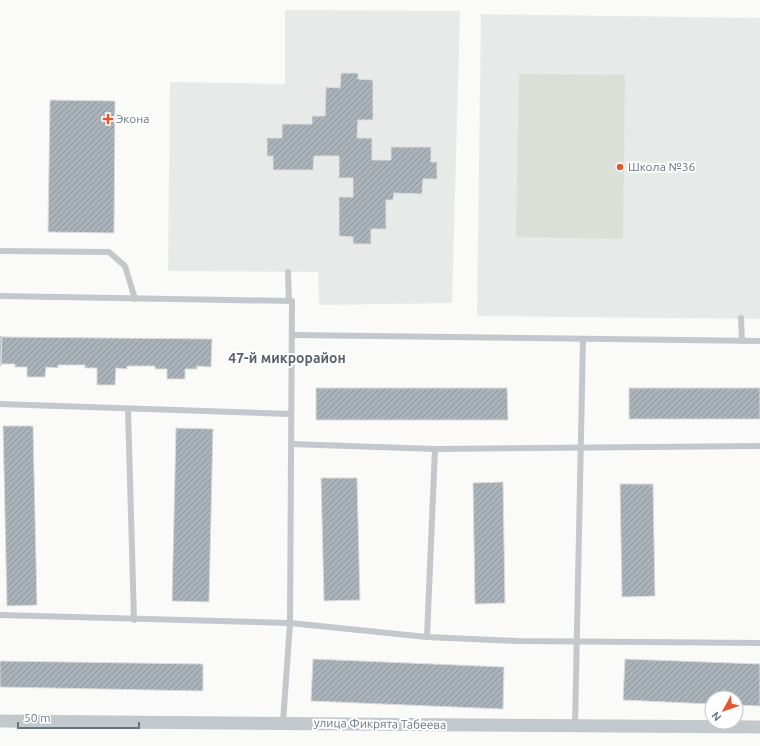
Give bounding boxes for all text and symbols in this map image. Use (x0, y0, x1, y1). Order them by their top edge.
place label: Экона (116, 112, 150, 125)
marker: Экона (103, 114, 113, 124)
place label: Школа №36 (628, 160, 696, 173)
marker: Школа №36 (615, 162, 625, 172)
district label: 47-й микрорайон (228, 350, 346, 366)
north arrow (704, 690, 744, 730)
scale bar (18, 704, 139, 730)
text: N (709, 709, 724, 723)
text: 50 m (24, 711, 51, 724)
street label: улица Фикрята Табеева (314, 716, 446, 731)

